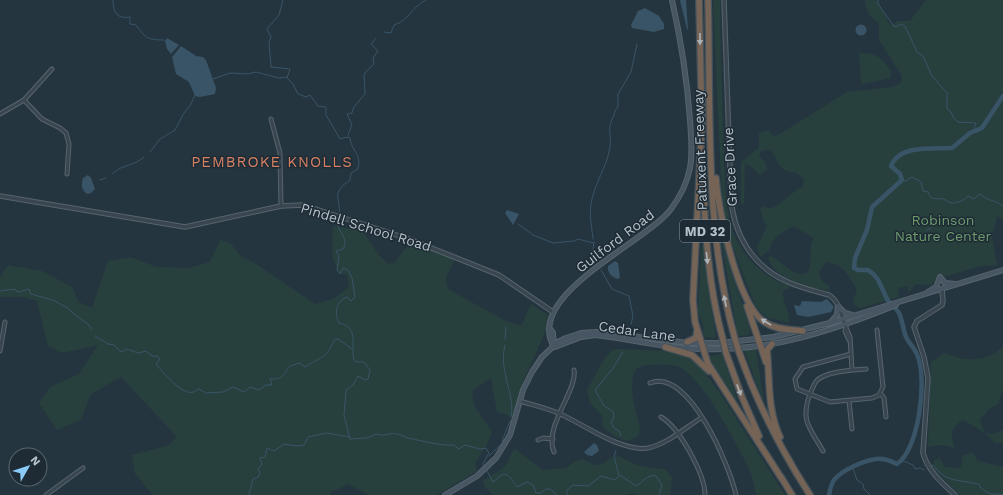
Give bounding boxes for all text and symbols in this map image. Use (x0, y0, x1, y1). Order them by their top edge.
one-way arrow (697, 33, 703, 46)
street label: Patuxent Freeway (690, 89, 710, 211)
street label: Grace Drive (720, 127, 740, 207)
district label: PEMBROKE KNOLLS (191, 153, 353, 171)
street label: Pindell School Road (299, 200, 433, 254)
street label: Guilford Road (573, 206, 657, 276)
park label: Robinson Nature Center (895, 212, 992, 244)
road number: MD 32 (680, 220, 730, 242)
one-way arrow (704, 252, 711, 264)
one-way arrow (722, 295, 728, 307)
street label: Cedar Lane (597, 318, 677, 344)
one-way arrow (760, 319, 772, 326)
one-way arrow (736, 384, 742, 396)
north arrow (8, 447, 48, 487)
text: N (28, 454, 43, 468)

